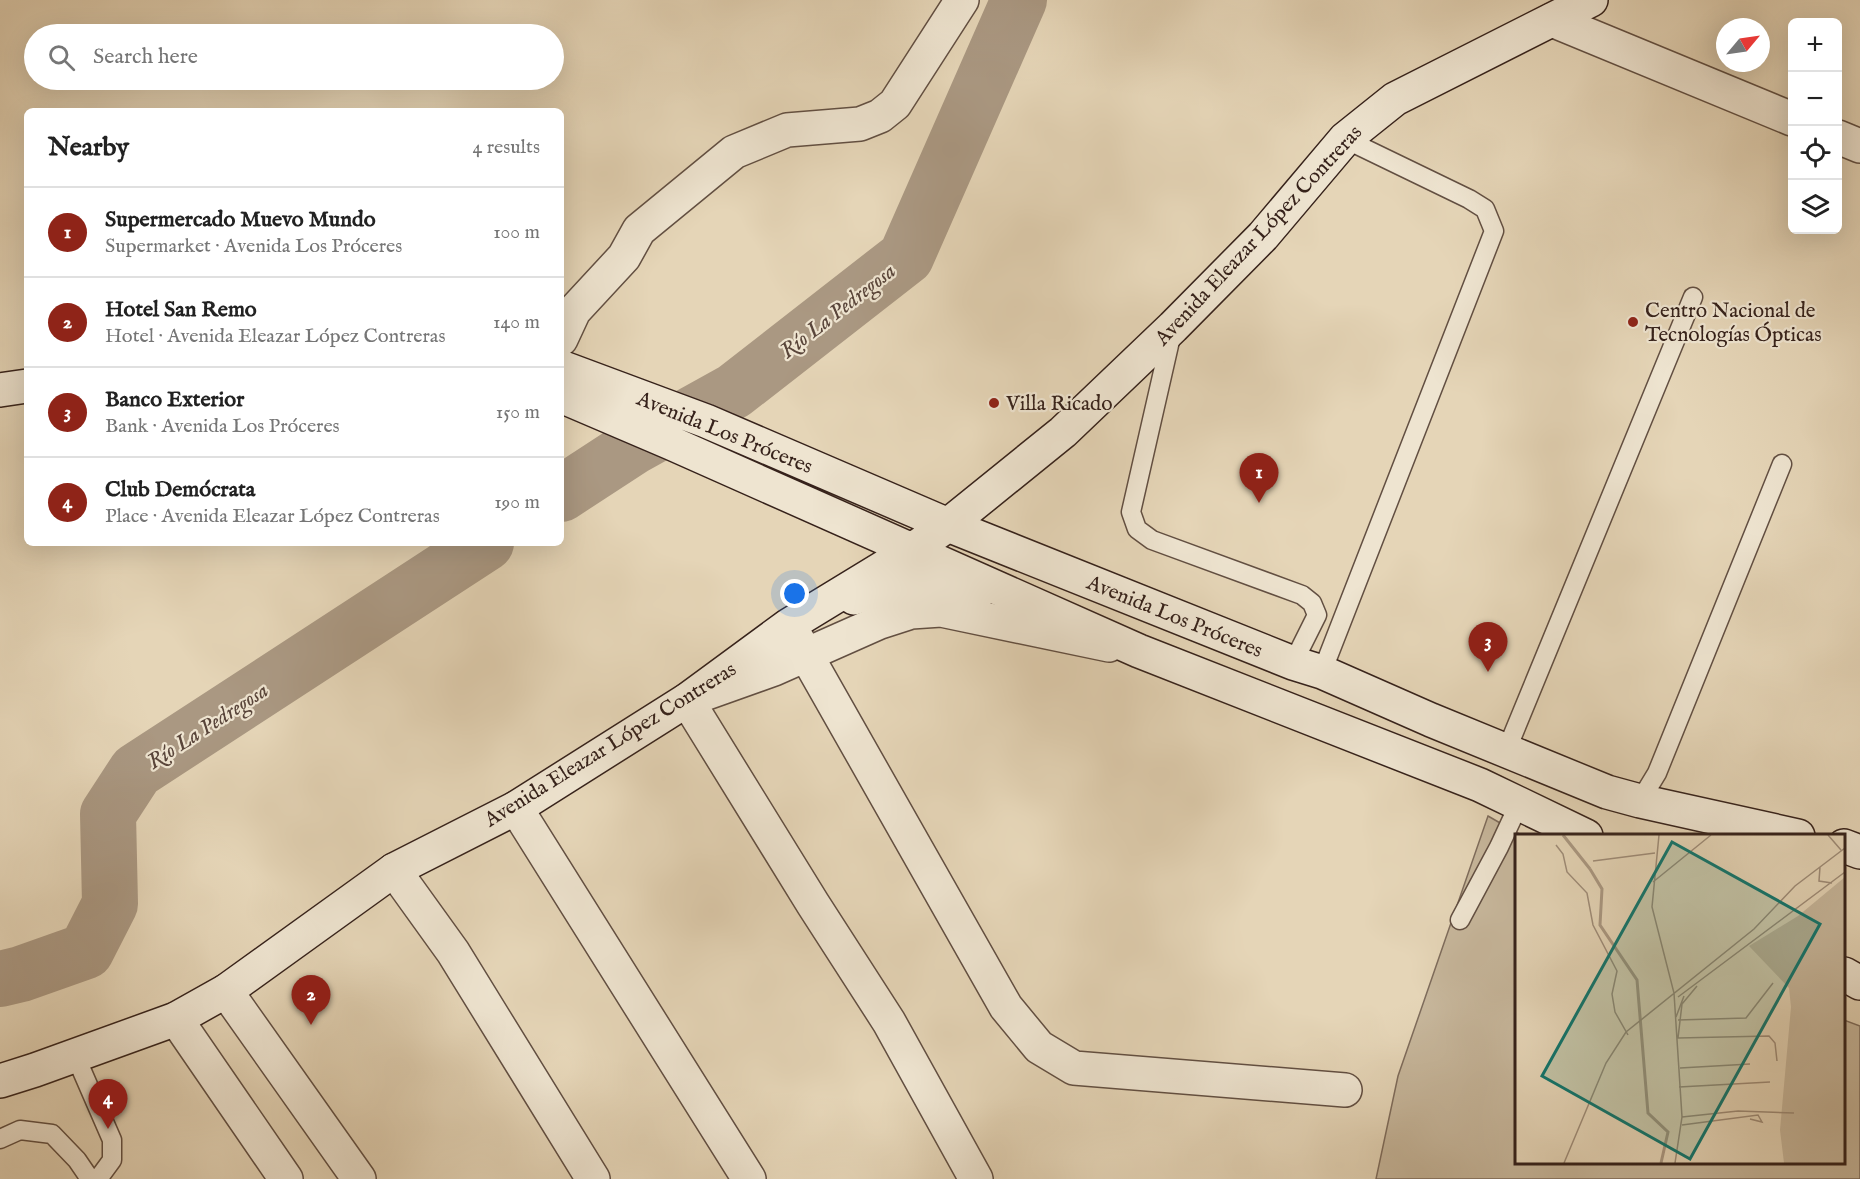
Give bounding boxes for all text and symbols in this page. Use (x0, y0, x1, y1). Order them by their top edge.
north arrow (1716, 18, 1770, 72)
map controls (1788, 18, 1842, 234)
button: + (1788, 18, 1842, 72)
search box (24, 24, 564, 90)
icon: search (45, 41, 78, 74)
text: Search here (93, 43, 198, 71)
button: − (1788, 72, 1842, 126)
street label: Avenida Eleazar López Contreras (1149, 120, 1369, 353)
button: locate (1788, 126, 1842, 180)
text: Nearby (48, 131, 129, 164)
text: 4 results (473, 135, 540, 160)
button: layers (1788, 180, 1842, 234)
text: Supermercado Muevo Mundo (105, 206, 376, 234)
text: 1 (64, 220, 71, 245)
text: 100 m (493, 220, 540, 245)
text: Supermarket · Avenida Los Próceres (105, 234, 402, 259)
water label: Río La Pedregosa (775, 258, 902, 366)
text: Hotel San Remo (105, 296, 257, 324)
place label: Centro Nacional de Tecnologías Ópticas (1645, 298, 1822, 349)
text: 2 (63, 310, 72, 335)
text: 140 m (493, 310, 540, 335)
marker: Centro Nacional de Tecnologías Ópticas (1626, 315, 1640, 329)
text: Hotel · Avenida Eleazar López Contreras (105, 324, 445, 349)
street label: Avenida Los Próceres (632, 385, 816, 481)
text: Banco Exterior (105, 386, 244, 414)
place label: Villa Ricado (1005, 391, 1113, 418)
marker: Villa Ricado (987, 396, 1001, 410)
text: 3 (64, 400, 71, 425)
text: 150 m (496, 400, 540, 425)
text: Bank · Avenida Los Próceres (105, 414, 340, 439)
pin: 1 (1240, 454, 1278, 503)
text: Club Demócrata (105, 476, 255, 504)
text: 4 (63, 490, 72, 515)
text: 190 m (494, 490, 540, 515)
text: Place · Avenida Eleazar López Contreras (105, 504, 440, 529)
street label: Avenida Los Próceres (1082, 569, 1266, 665)
your location (780, 579, 809, 608)
pin: 3 (1468, 622, 1508, 672)
street label: Avenida Eleazar López Contreras (479, 656, 742, 835)
water label: Río La Pedregosa (142, 677, 274, 776)
inset map (1515, 834, 1845, 1164)
pin: 2 (292, 976, 330, 1025)
pin: 4 (88, 1080, 128, 1129)

